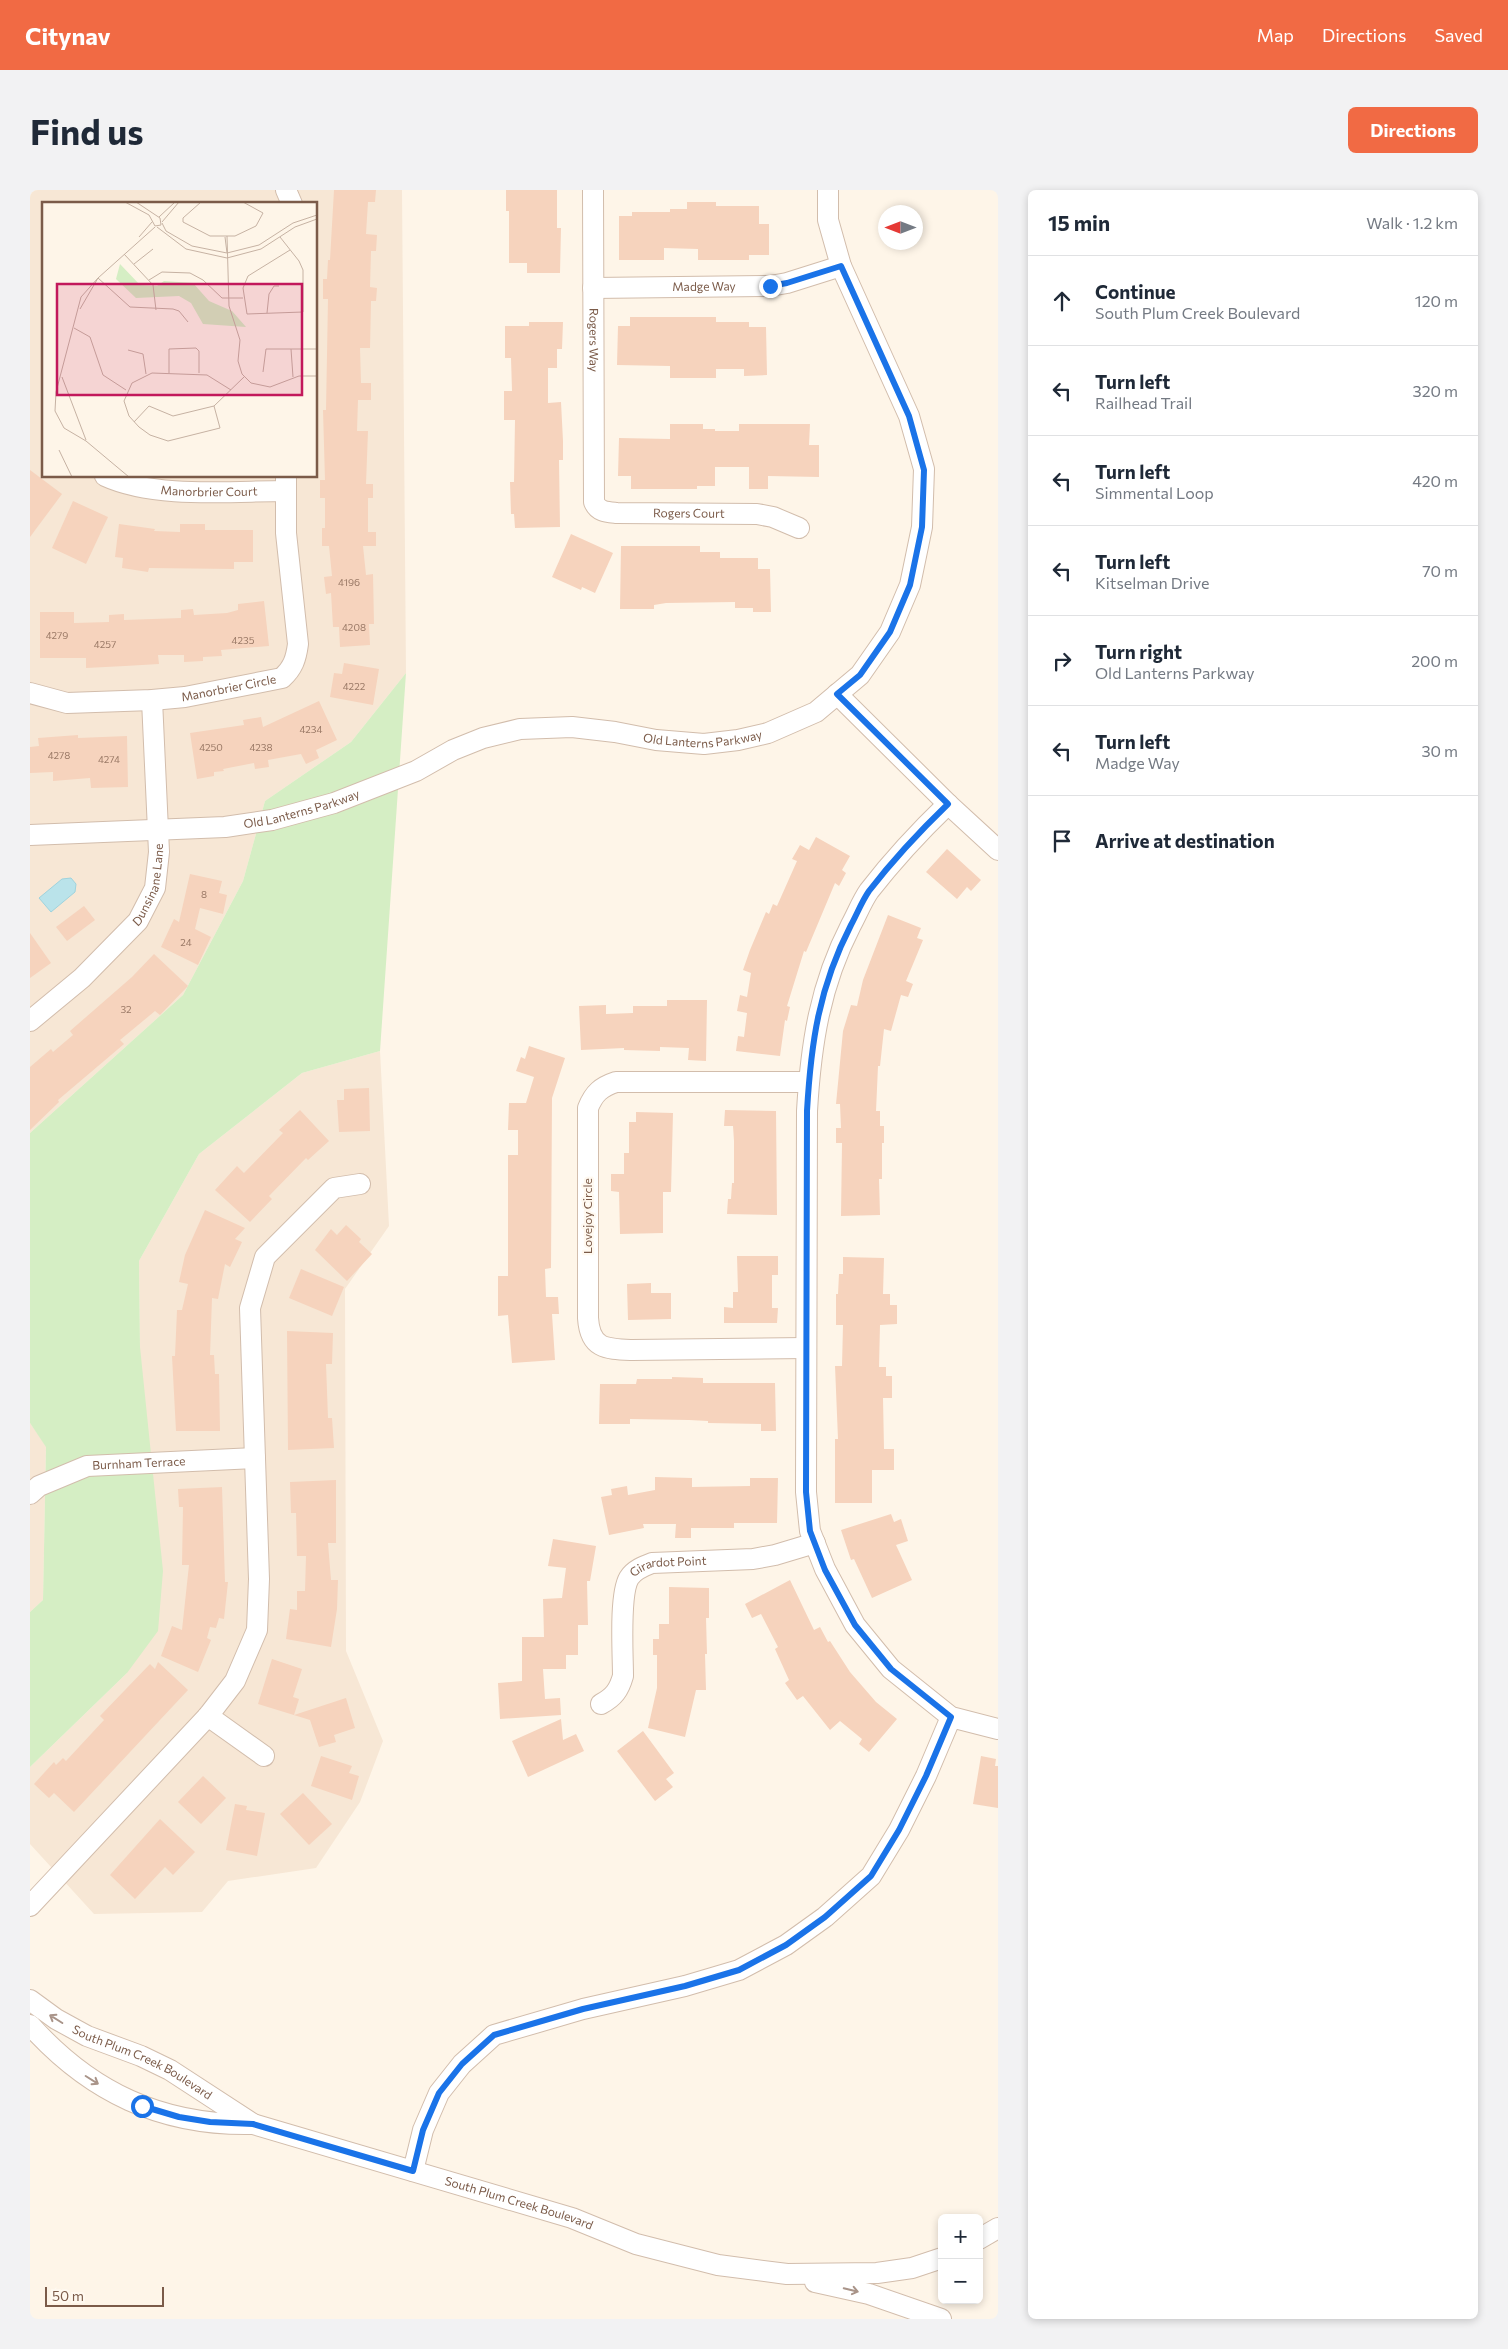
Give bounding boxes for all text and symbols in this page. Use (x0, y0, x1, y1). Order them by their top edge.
text: Citynav (25, 21, 111, 50)
text: Map (1257, 24, 1294, 46)
text: Directions (1322, 24, 1406, 46)
text: Saved (1434, 24, 1483, 46)
button: Directions (1348, 107, 1478, 153)
text: Find us (30, 109, 144, 152)
inset map (42, 202, 318, 478)
north arrow (878, 205, 923, 250)
text: 15 min (1048, 210, 1110, 235)
text: Walk · 1.2 km (1366, 213, 1458, 232)
route end (759, 275, 782, 298)
street label: Madge Way (672, 278, 736, 293)
text: Continue (1095, 280, 1175, 303)
icon: ahead (1048, 287, 1076, 315)
text: 120 m (1415, 291, 1458, 310)
text: South Plum Creek Boulevard (1095, 303, 1300, 322)
street label: Rogers Way (587, 308, 602, 372)
text: Turn left (1095, 370, 1170, 393)
icon: left (1048, 377, 1076, 405)
text: 320 m (1413, 381, 1458, 400)
text: Railhead Trail (1095, 393, 1192, 412)
text: Turn left (1095, 460, 1170, 483)
icon: left (1048, 467, 1076, 495)
text: 420 m (1412, 471, 1458, 490)
street label: Manorbrier Court (160, 482, 258, 498)
text: Simmental Loop (1095, 483, 1214, 502)
street label: Rogers Court (653, 505, 725, 520)
text: Turn left (1095, 550, 1170, 573)
icon: left (1048, 557, 1076, 585)
text: 70 m (1422, 561, 1458, 580)
text: Kitselman Drive (1095, 573, 1209, 592)
house number: 4196 (338, 576, 360, 588)
house number: 4208 (342, 621, 366, 633)
house number: 4279 (46, 629, 68, 641)
house number: 4235 (232, 634, 255, 646)
house number: 4257 (94, 638, 116, 650)
text: Turn right (1095, 640, 1182, 663)
icon: right (1048, 647, 1076, 675)
text: 200 m (1411, 651, 1458, 670)
text: Old Lanterns Parkway (1095, 663, 1255, 682)
street label: Manorbrier Circle (180, 671, 277, 704)
house number: 4222 (343, 680, 366, 692)
house number: 4234 (299, 723, 323, 735)
street label: Old Lanterns Parkway (642, 727, 763, 750)
text: Turn left (1095, 730, 1170, 753)
icon: left (1048, 737, 1076, 765)
house number: 4250 (199, 741, 223, 753)
house number: 4238 (249, 741, 273, 753)
text: 30 m (1421, 741, 1458, 760)
house number: 4278 (48, 749, 70, 761)
house number: 4274 (98, 753, 120, 765)
text: Madge Way (1095, 753, 1180, 772)
street label: Old Lanterns Parkway (243, 786, 361, 830)
icon: arrive (1048, 827, 1076, 855)
text: Arrive at destination (1095, 829, 1275, 852)
street label: Dunsinane Lane (129, 843, 165, 928)
house number: 8 (201, 888, 207, 900)
house number: 24 (180, 936, 192, 948)
house number: 32 (120, 1003, 132, 1015)
street label: Lovejoy Circle (580, 1178, 594, 1254)
street label: Burnham Terrace (92, 1453, 186, 1472)
street label: Girardot Point (626, 1553, 707, 1579)
one-way arrow (50, 2013, 64, 2023)
street label: South Plum Creek Boulevard (70, 2021, 215, 2102)
one-way arrow (85, 2075, 99, 2086)
route start (131, 2095, 154, 2118)
street label: South Plum Creek Boulevard (443, 2173, 595, 2232)
map controls (938, 2214, 983, 2304)
button: + (938, 2214, 983, 2259)
button: − (938, 2259, 983, 2304)
scale bar (45, 2284, 164, 2307)
one-way arrow (843, 2286, 859, 2295)
text: 50 m (52, 2287, 84, 2304)

